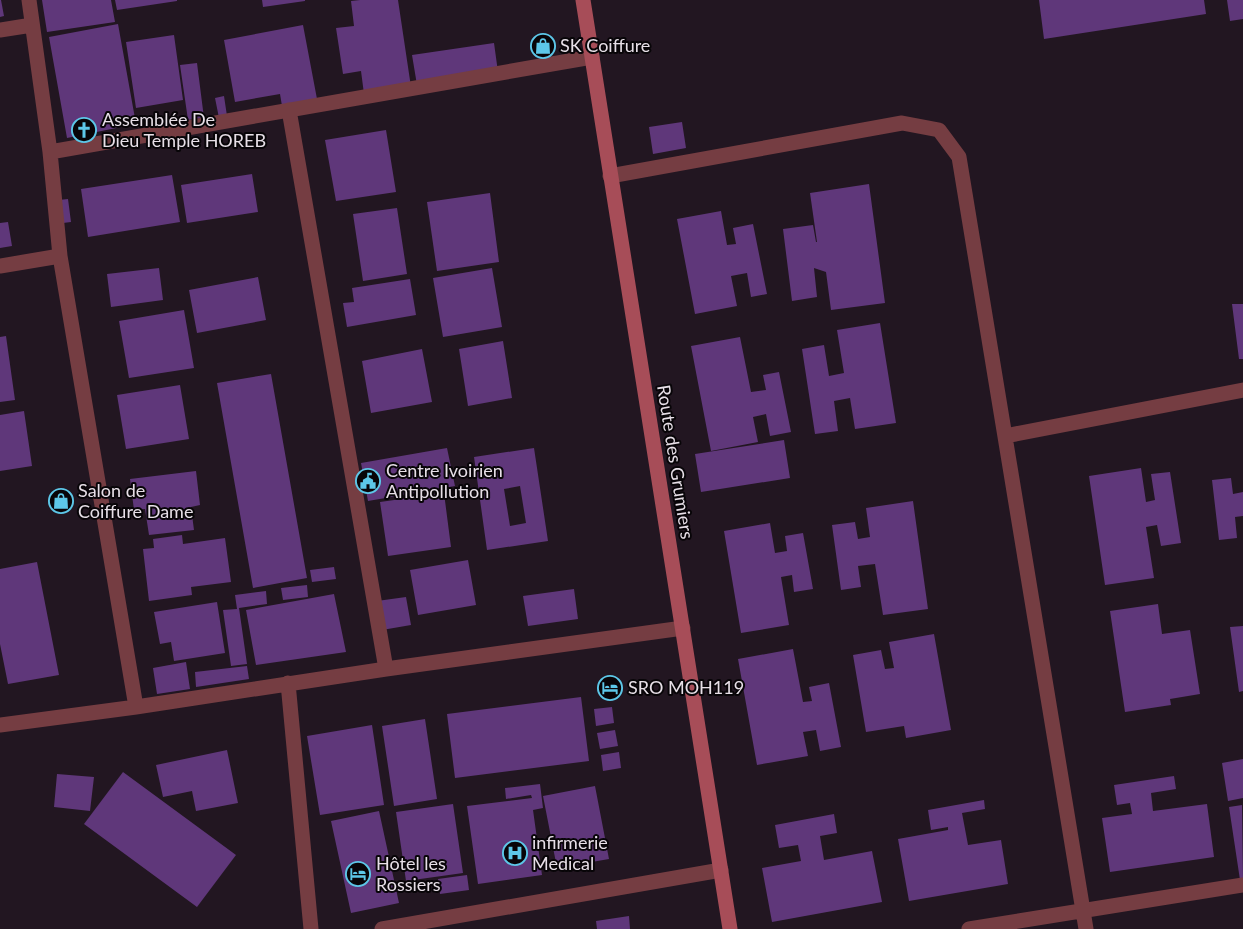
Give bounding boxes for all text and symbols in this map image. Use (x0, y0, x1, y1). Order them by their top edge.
shop icon: SK Coiffure (530, 33, 556, 59)
place label: SK Coiffure (560, 34, 650, 56)
place label: Assemblée De Dieu Temple HOREB (102, 108, 266, 151)
church icon: Assemblée De Dieu Temple HOREB (71, 117, 97, 143)
street label: Route des Grumiers (653, 383, 699, 541)
place label: Centre Ivoirien Antipollution (386, 459, 503, 502)
public building icon: Centre Ivoirien Antipollution (355, 468, 381, 494)
place label: Salon de Coiffure Dame (78, 479, 193, 522)
shop icon: Salon de Coiffure Dame (48, 488, 74, 514)
hotel icon: SRO MOH119 (597, 675, 623, 701)
place label: SRO MOH119 (628, 676, 744, 698)
place label: infirmerie Medical (532, 831, 608, 874)
hospital icon: infirmerie Medical (502, 840, 528, 866)
place label: Hôtel les Rossiers (376, 852, 446, 895)
hotel icon: Hôtel les Rossiers (345, 861, 371, 887)

